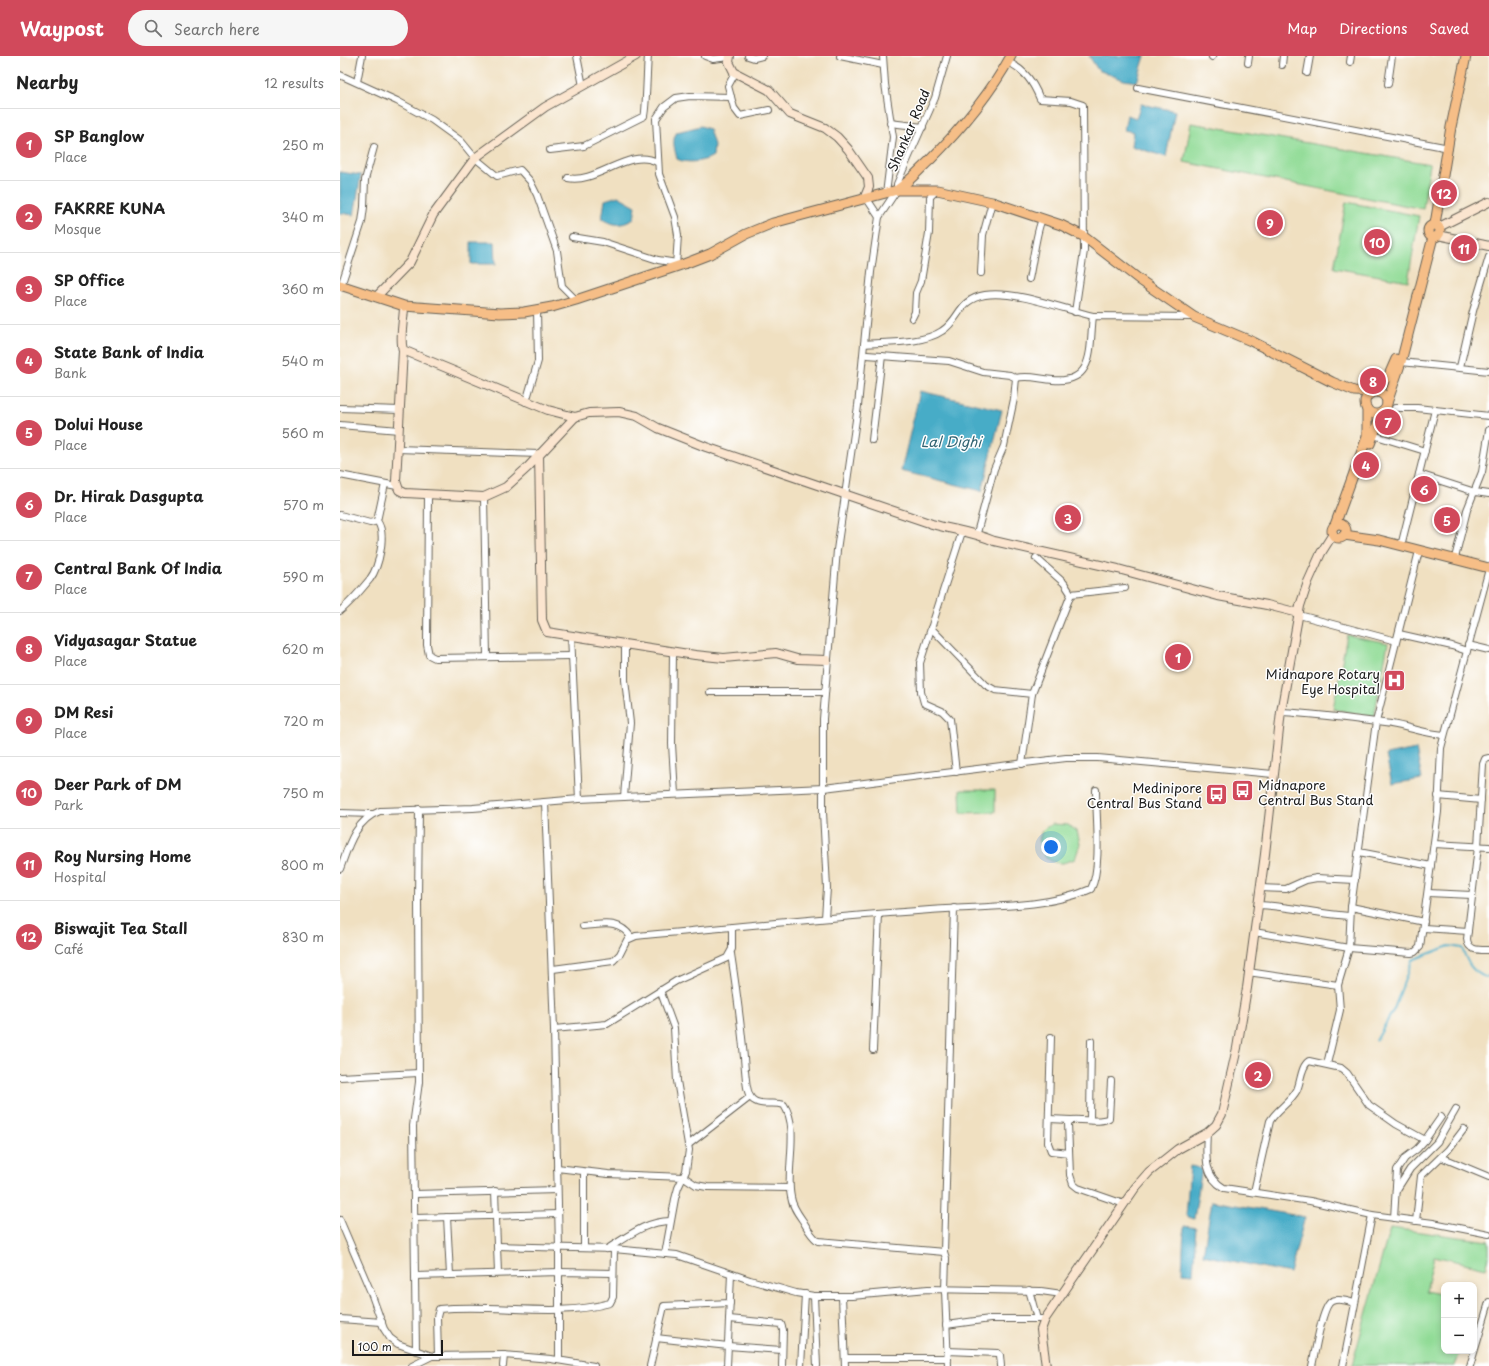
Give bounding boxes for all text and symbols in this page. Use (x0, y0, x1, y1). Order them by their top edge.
search box (128, 10, 408, 46)
text: Waypost (20, 14, 104, 42)
icon: search (142, 17, 164, 39)
text: Search here (174, 17, 260, 40)
text: Map (1287, 18, 1317, 39)
text: Directions (1339, 18, 1407, 39)
text: Saved (1429, 18, 1469, 39)
text: Nearby (16, 69, 78, 95)
text: 12 results (264, 73, 324, 92)
street label: Shankar Road (882, 86, 934, 174)
text: SP Banglow (54, 124, 144, 147)
text: 1 (26, 135, 32, 154)
text: 250 m (282, 135, 324, 154)
text: Place (54, 147, 87, 166)
pin: 12 (1431, 178, 1457, 208)
text: FAKRRE KUNA (54, 196, 165, 219)
text: 2 (24, 207, 34, 226)
text: 340 m (281, 207, 324, 226)
pin: 9 (1257, 208, 1283, 238)
text: Mosque (54, 219, 101, 238)
pin: 10 (1364, 227, 1390, 257)
pin: 11 (1451, 233, 1477, 263)
text: SP Office (54, 268, 125, 291)
text: 3 (25, 279, 33, 298)
text: 360 m (281, 279, 324, 298)
text: Place (54, 291, 87, 310)
text: State Bank of India (54, 340, 204, 363)
text: 4 (25, 351, 33, 370)
text: 540 m (281, 351, 324, 370)
text: Bank (54, 363, 87, 382)
pin: 8 (1360, 366, 1386, 396)
pin: 7 (1375, 407, 1401, 437)
text: Dolui House (54, 412, 143, 435)
text: 5 (25, 423, 33, 442)
text: 560 m (282, 423, 324, 442)
water label: Lal Dighi (921, 431, 983, 452)
text: Place (54, 435, 87, 454)
pin: 4 (1353, 450, 1379, 480)
pin: 6 (1411, 474, 1437, 504)
text: Dr. Hirak Dasgupta (54, 484, 204, 507)
text: 6 (24, 495, 34, 514)
text: 570 m (283, 495, 324, 514)
pin: 3 (1055, 503, 1081, 533)
pin: 5 (1434, 505, 1460, 535)
text: Place (54, 507, 87, 526)
text: Central Bank Of India (54, 556, 222, 579)
text: 7 (25, 567, 33, 586)
text: 590 m (282, 567, 324, 586)
text: Place (54, 579, 87, 598)
text: Vidyasagar Statue (54, 628, 197, 651)
text: 8 (25, 639, 33, 658)
text: 620 m (282, 639, 324, 658)
pin: 1 (1165, 642, 1191, 672)
text: Place (54, 651, 87, 670)
place label: Midnapore Rotary Eye Hospital (1266, 664, 1380, 698)
hospital icon: Midnapore Rotary Eye Hospital (1382, 667, 1408, 693)
text: DM Resi (54, 700, 113, 723)
text: 9 (25, 711, 33, 730)
text: 720 m (284, 711, 324, 730)
text: Place (54, 723, 87, 742)
text: Deer Park of DM (54, 772, 182, 795)
place label: Midnapore Central Bus Stand (1258, 775, 1373, 809)
place label: Medinipore Central Bus Stand (1087, 778, 1202, 812)
bus stop icon: Midnapore Central Bus Stand (1230, 778, 1256, 804)
bus stop icon: Medinipore Central Bus Stand (1204, 781, 1230, 807)
text: 10 (21, 783, 37, 802)
text: 750 m (283, 783, 324, 802)
text: Park (54, 795, 83, 814)
your location (1041, 837, 1061, 857)
text: Roy Nursing Home (54, 844, 191, 867)
text: 11 (23, 855, 35, 874)
text: 800 m (281, 855, 324, 874)
text: Hospital (54, 867, 106, 886)
text: Biswajit Tea Stall (54, 916, 187, 939)
text: 12 (21, 927, 37, 946)
text: 830 m (282, 927, 324, 946)
text: Café (54, 939, 83, 958)
pin: 2 (1245, 1060, 1271, 1090)
map controls (1441, 1282, 1477, 1354)
button: + (1441, 1282, 1477, 1318)
button: − (1441, 1318, 1477, 1354)
scale bar (352, 1338, 443, 1357)
text: 100 m (358, 1338, 392, 1355)

